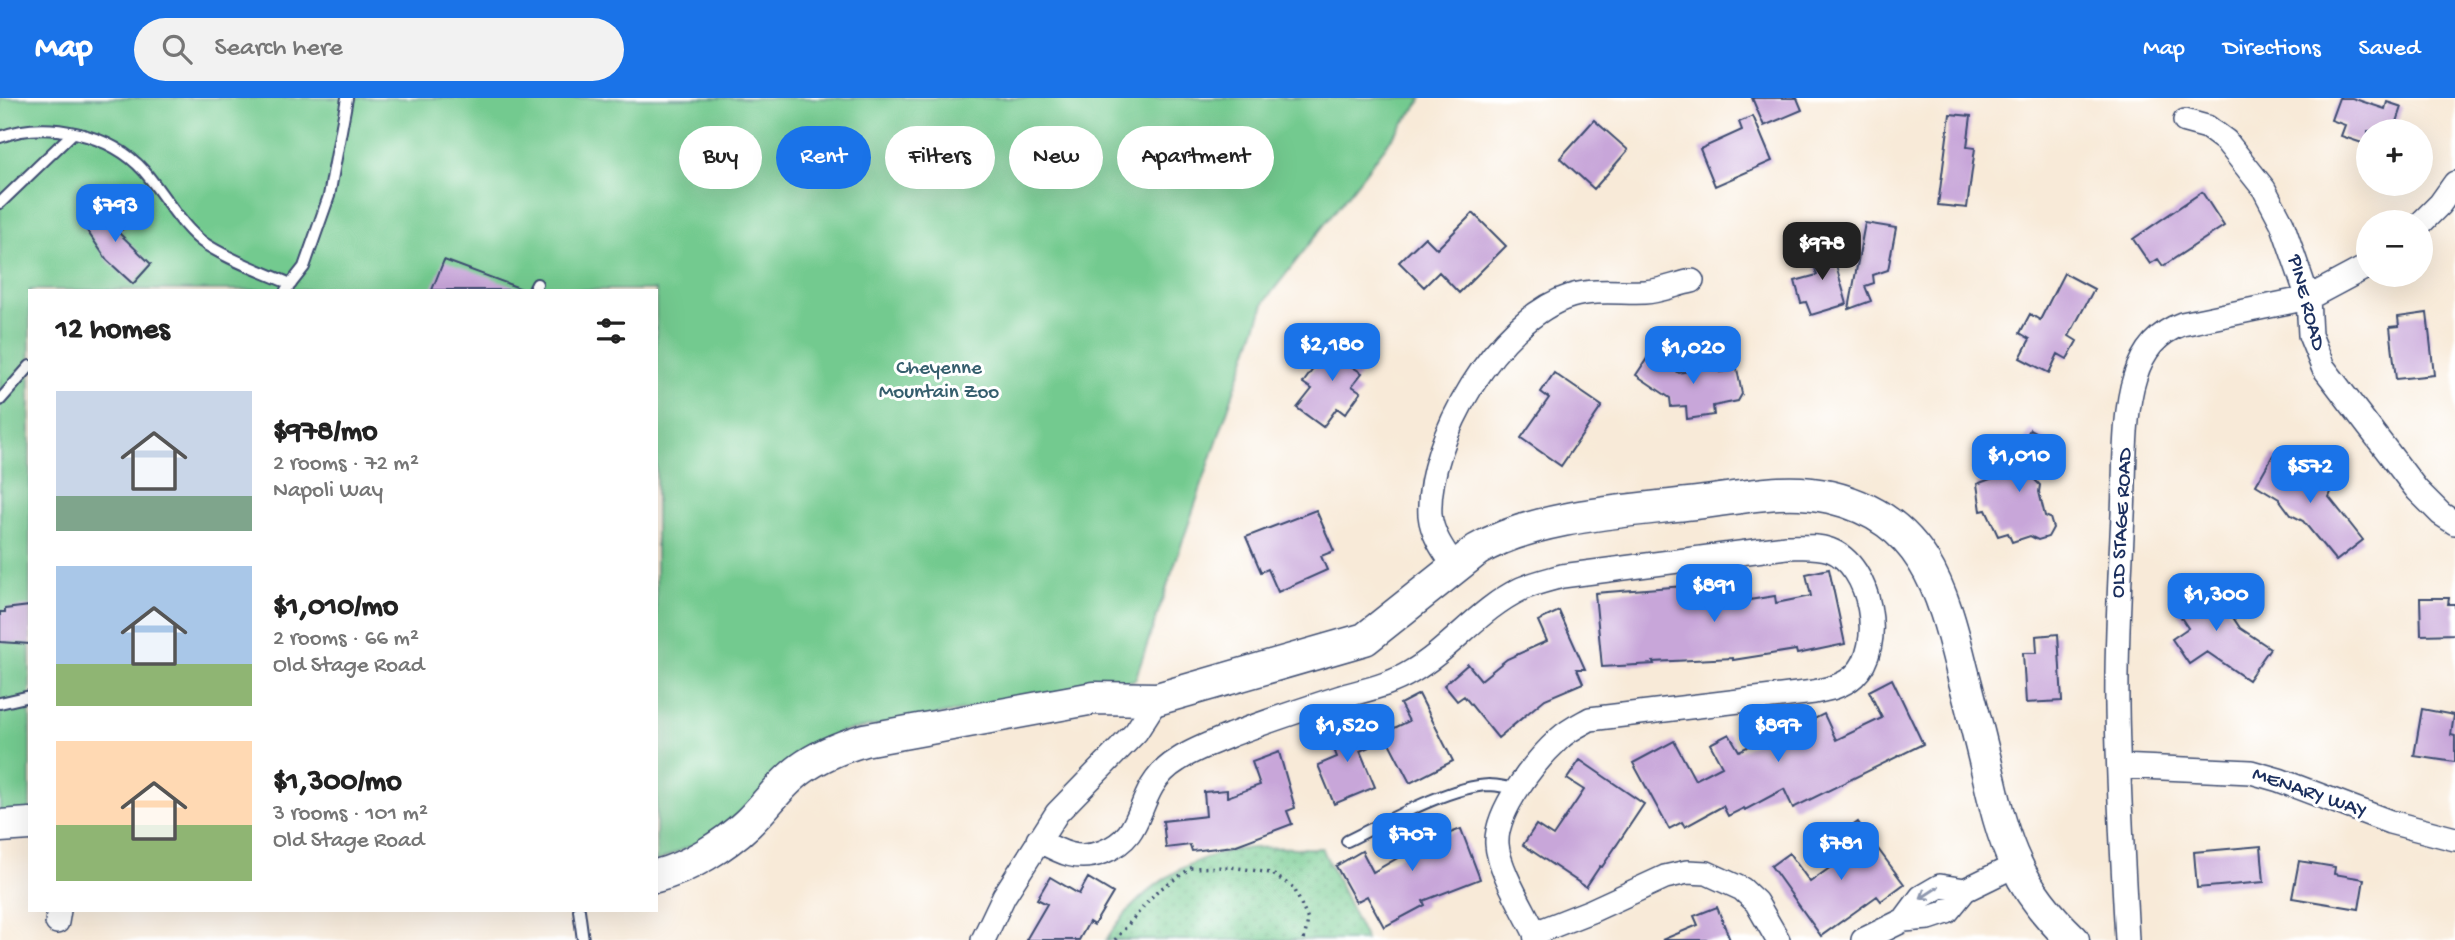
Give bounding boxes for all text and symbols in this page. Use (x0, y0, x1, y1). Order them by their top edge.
search box (134, 18, 624, 81)
text: Map (35, 30, 92, 68)
icon: search (158, 30, 196, 68)
text: Search here (214, 34, 343, 65)
text: Map (2143, 35, 2185, 64)
text: Directions (2223, 35, 2321, 64)
text: Saved (2359, 35, 2420, 64)
map controls (2356, 119, 2433, 287)
button: + (2356, 119, 2433, 196)
chip: Buy (679, 126, 762, 189)
chip: Rent (776, 126, 871, 189)
chip: Filters (885, 126, 995, 189)
chip: New (1009, 126, 1103, 189)
chip: Apartment (1117, 126, 1274, 189)
pin: $793 (74, 184, 156, 244)
text: $793 (92, 193, 138, 220)
button: − (2356, 210, 2433, 287)
pin: $978 (1781, 222, 1863, 282)
text: $978 (1799, 231, 1845, 258)
street label: PINE ROAD (2280, 251, 2330, 354)
icon: filters (592, 312, 630, 350)
text: 12 homes (56, 314, 169, 349)
pin: $2,180 (1275, 324, 1389, 383)
pin: $1,020 (1636, 327, 1750, 386)
text: $2,180 (1300, 332, 1364, 359)
text: $1,020 (1661, 335, 1725, 362)
park label: Cheyenne Mountain Zoo (879, 357, 999, 406)
text: $978/mo (273, 416, 378, 451)
icon: home (112, 419, 196, 503)
pin: $1,010 (1962, 434, 2076, 494)
text: $1,010 (1988, 443, 2050, 470)
pin: $572 (2269, 446, 2351, 505)
street label: OLD STAGE ROAD (2107, 447, 2139, 599)
text: 2 rooms · 72 m² (273, 451, 419, 478)
text: $572 (2287, 454, 2333, 481)
text: Napoli Way (273, 478, 383, 505)
pin: $891 (1673, 564, 1755, 624)
text: $891 (1692, 573, 1736, 600)
pin: $1,300 (2159, 574, 2273, 633)
text: $1,300 (2184, 582, 2248, 609)
text: $1,010/mo (273, 591, 398, 626)
icon: home (112, 594, 196, 678)
text: 2 rooms · 66 m² (273, 626, 419, 653)
text: Old Stage Road (273, 653, 424, 680)
pin: $1,520 (1290, 704, 1404, 764)
pin: $897 (1737, 704, 1819, 764)
text: $1,520 (1315, 713, 1379, 740)
text: $897 (1755, 713, 1801, 740)
street label: MENARY WAY (2248, 763, 2370, 825)
text: $1,300/mo (273, 766, 402, 801)
icon: home (112, 769, 196, 853)
text: 3 rooms · 101 m² (273, 801, 428, 828)
pin: $707 (1371, 814, 1453, 873)
text: $707 (1388, 822, 1436, 849)
pin: $781 (1800, 822, 1882, 882)
text: Old Stage Road (273, 828, 424, 855)
text: $781 (1819, 831, 1863, 858)
one-way arrow (1920, 886, 1940, 900)

